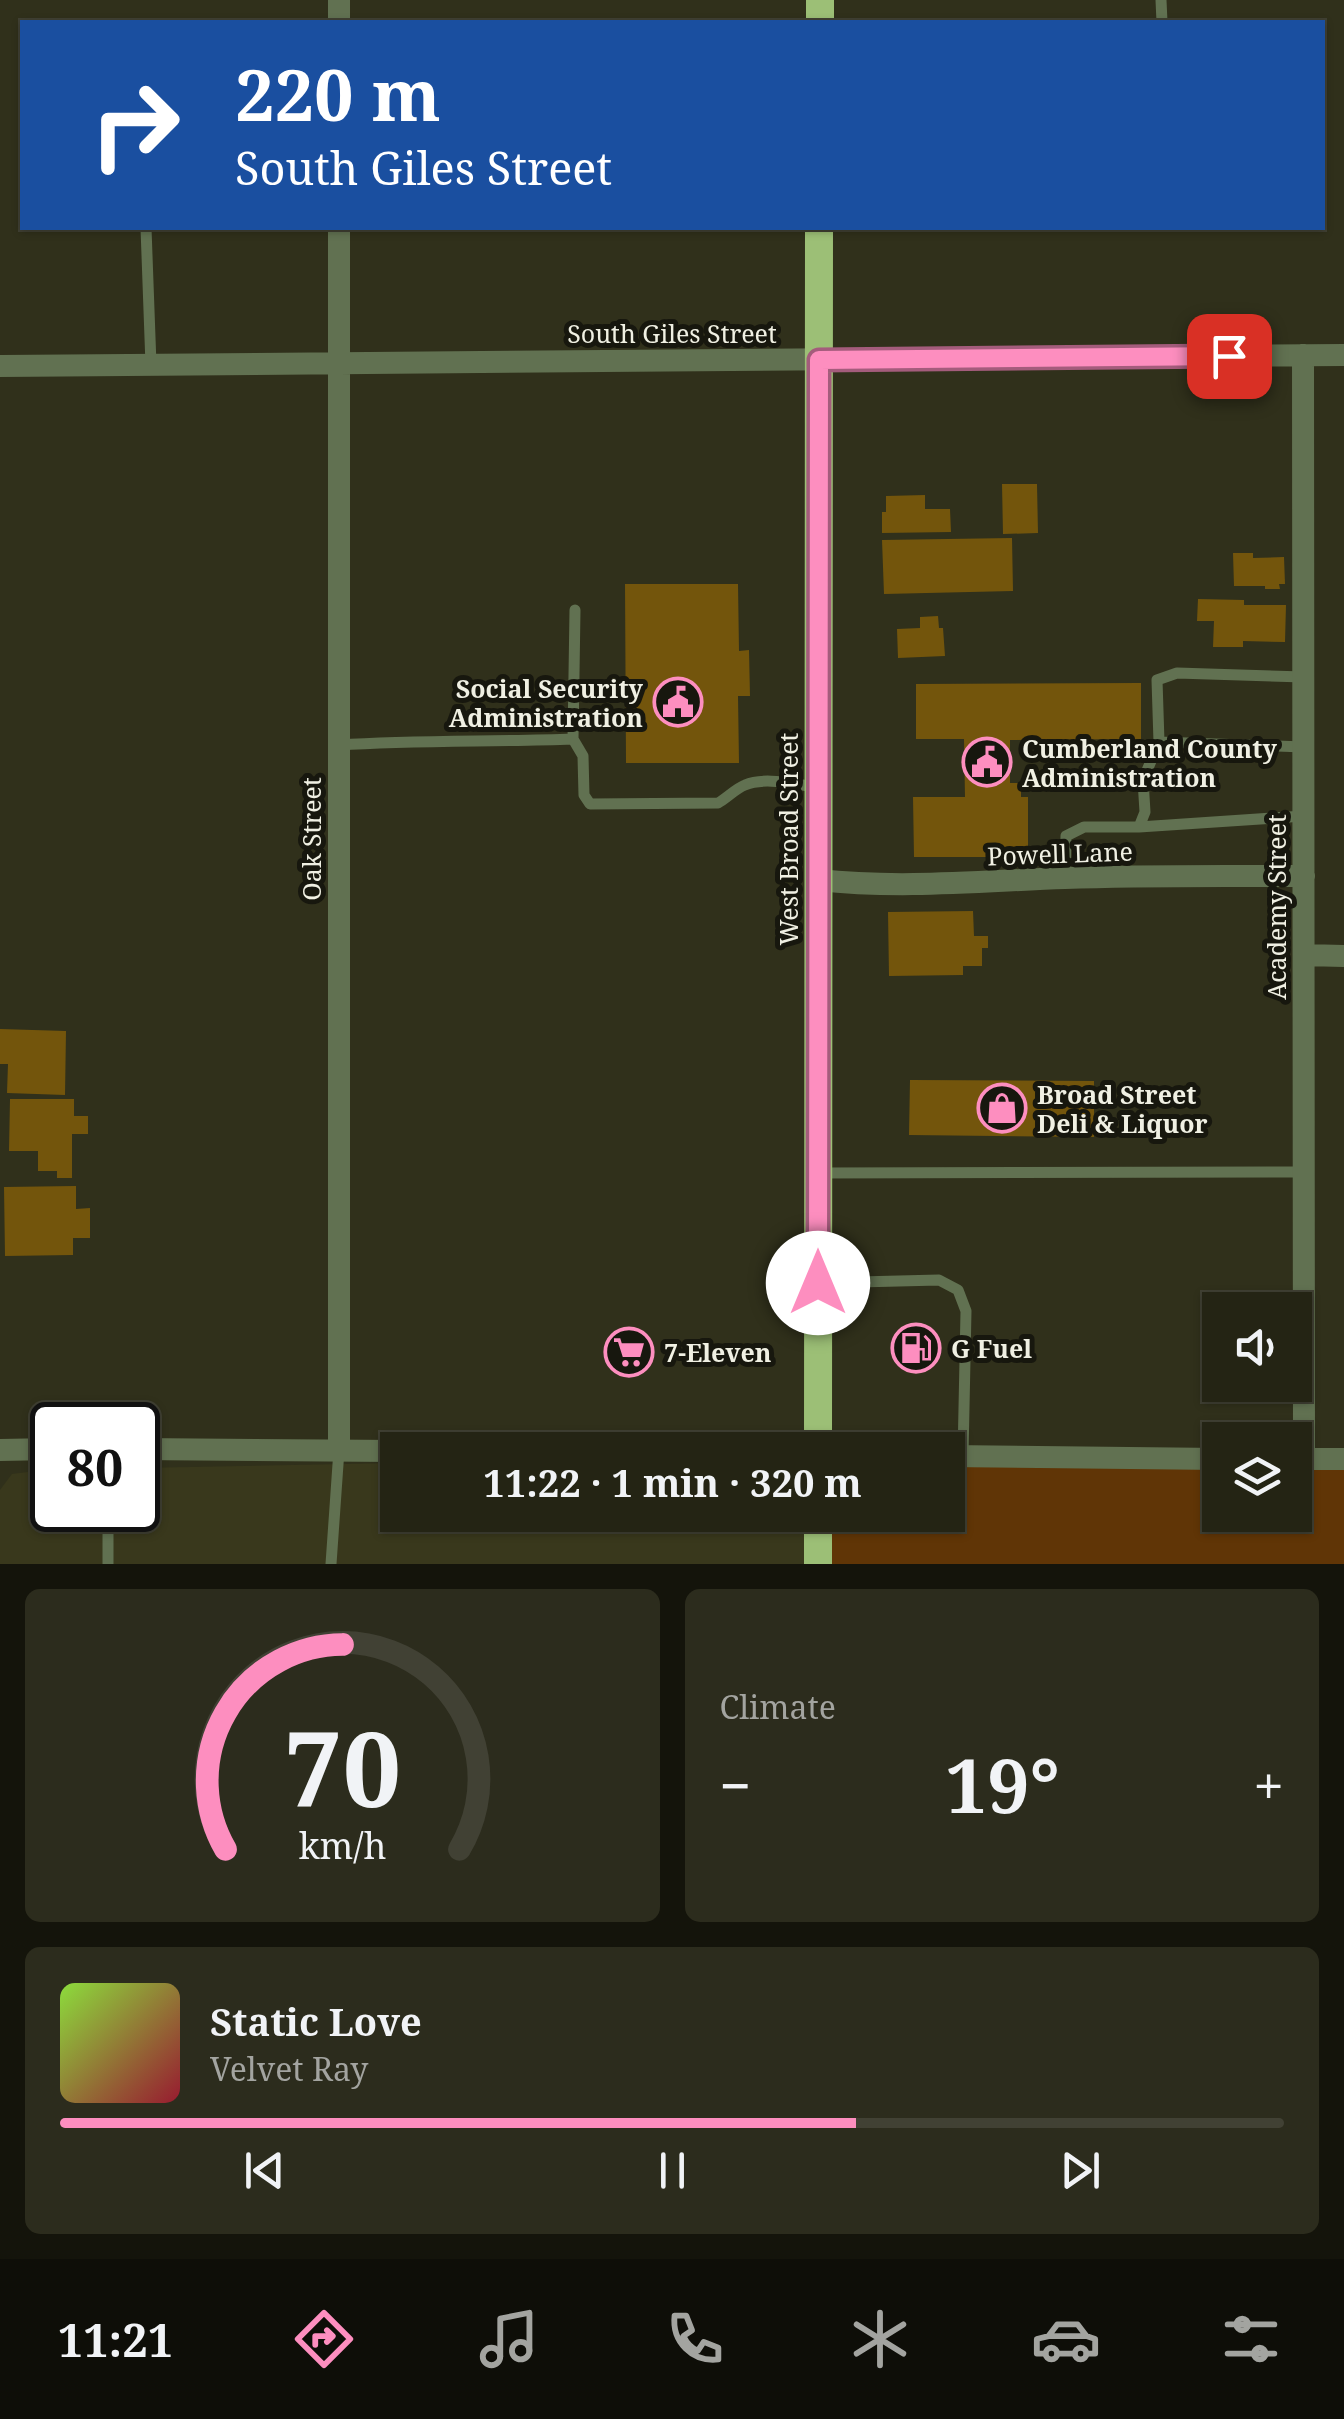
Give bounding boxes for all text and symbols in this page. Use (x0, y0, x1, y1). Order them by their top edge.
text: 220 m (235, 46, 441, 142)
icon: right (70, 60, 200, 190)
text: South Giles Street (235, 137, 612, 198)
pin (1187, 314, 1272, 399)
street label: South Giles Street (567, 316, 777, 350)
icon: arrive (1202, 329, 1257, 384)
place label: Social Security Administration (449, 671, 644, 734)
public building icon: Social Security Administration (652, 676, 704, 728)
place label: Cumberland County Administration (1022, 731, 1277, 794)
street label: West Broad Street (771, 732, 805, 945)
public building icon: Cumberland County Administration (961, 736, 1013, 788)
street label: Oak Street (294, 777, 328, 901)
street label: Academy Street (1259, 814, 1293, 1000)
street label: Powell Lane (987, 833, 1133, 873)
place label: Broad Street Deli & Liquor (1037, 1077, 1208, 1140)
shop icon: Broad Street Deli & Liquor (976, 1082, 1028, 1134)
position arrow (766, 1231, 870, 1335)
map controls (1202, 1292, 1312, 1532)
button: sound (1202, 1292, 1312, 1402)
fuel station icon: G Fuel (890, 1322, 942, 1374)
supermarket icon: 7-Eleven (603, 1326, 655, 1378)
place label: G Fuel (951, 1331, 1032, 1365)
place label: 7-Eleven (664, 1335, 772, 1369)
speed limit sign: 80 (30, 1402, 160, 1532)
button: layers (1202, 1422, 1312, 1532)
text: 11:22 · 1 min · 320 m (483, 1456, 862, 1508)
text: Climate (720, 1685, 836, 1728)
text: 70 (283, 1696, 401, 1837)
text: 19° (945, 1733, 1060, 1835)
text: − (720, 1747, 751, 1822)
text: + (1253, 1747, 1284, 1822)
text: km/h (298, 1821, 386, 1869)
text: Static Love (210, 1995, 422, 2047)
text: Velvet Ray (210, 2047, 368, 2090)
icon: previous (237, 2143, 292, 2198)
icon: pause (645, 2143, 700, 2198)
icon: next (1053, 2143, 1108, 2198)
icon: directions (289, 2304, 359, 2374)
icon: music (474, 2304, 544, 2374)
icon: phone (660, 2304, 730, 2374)
icon: climate (845, 2304, 915, 2374)
icon: car (1031, 2304, 1101, 2374)
icon: filters (1216, 2304, 1286, 2374)
text: 11:21 (58, 2309, 173, 2370)

